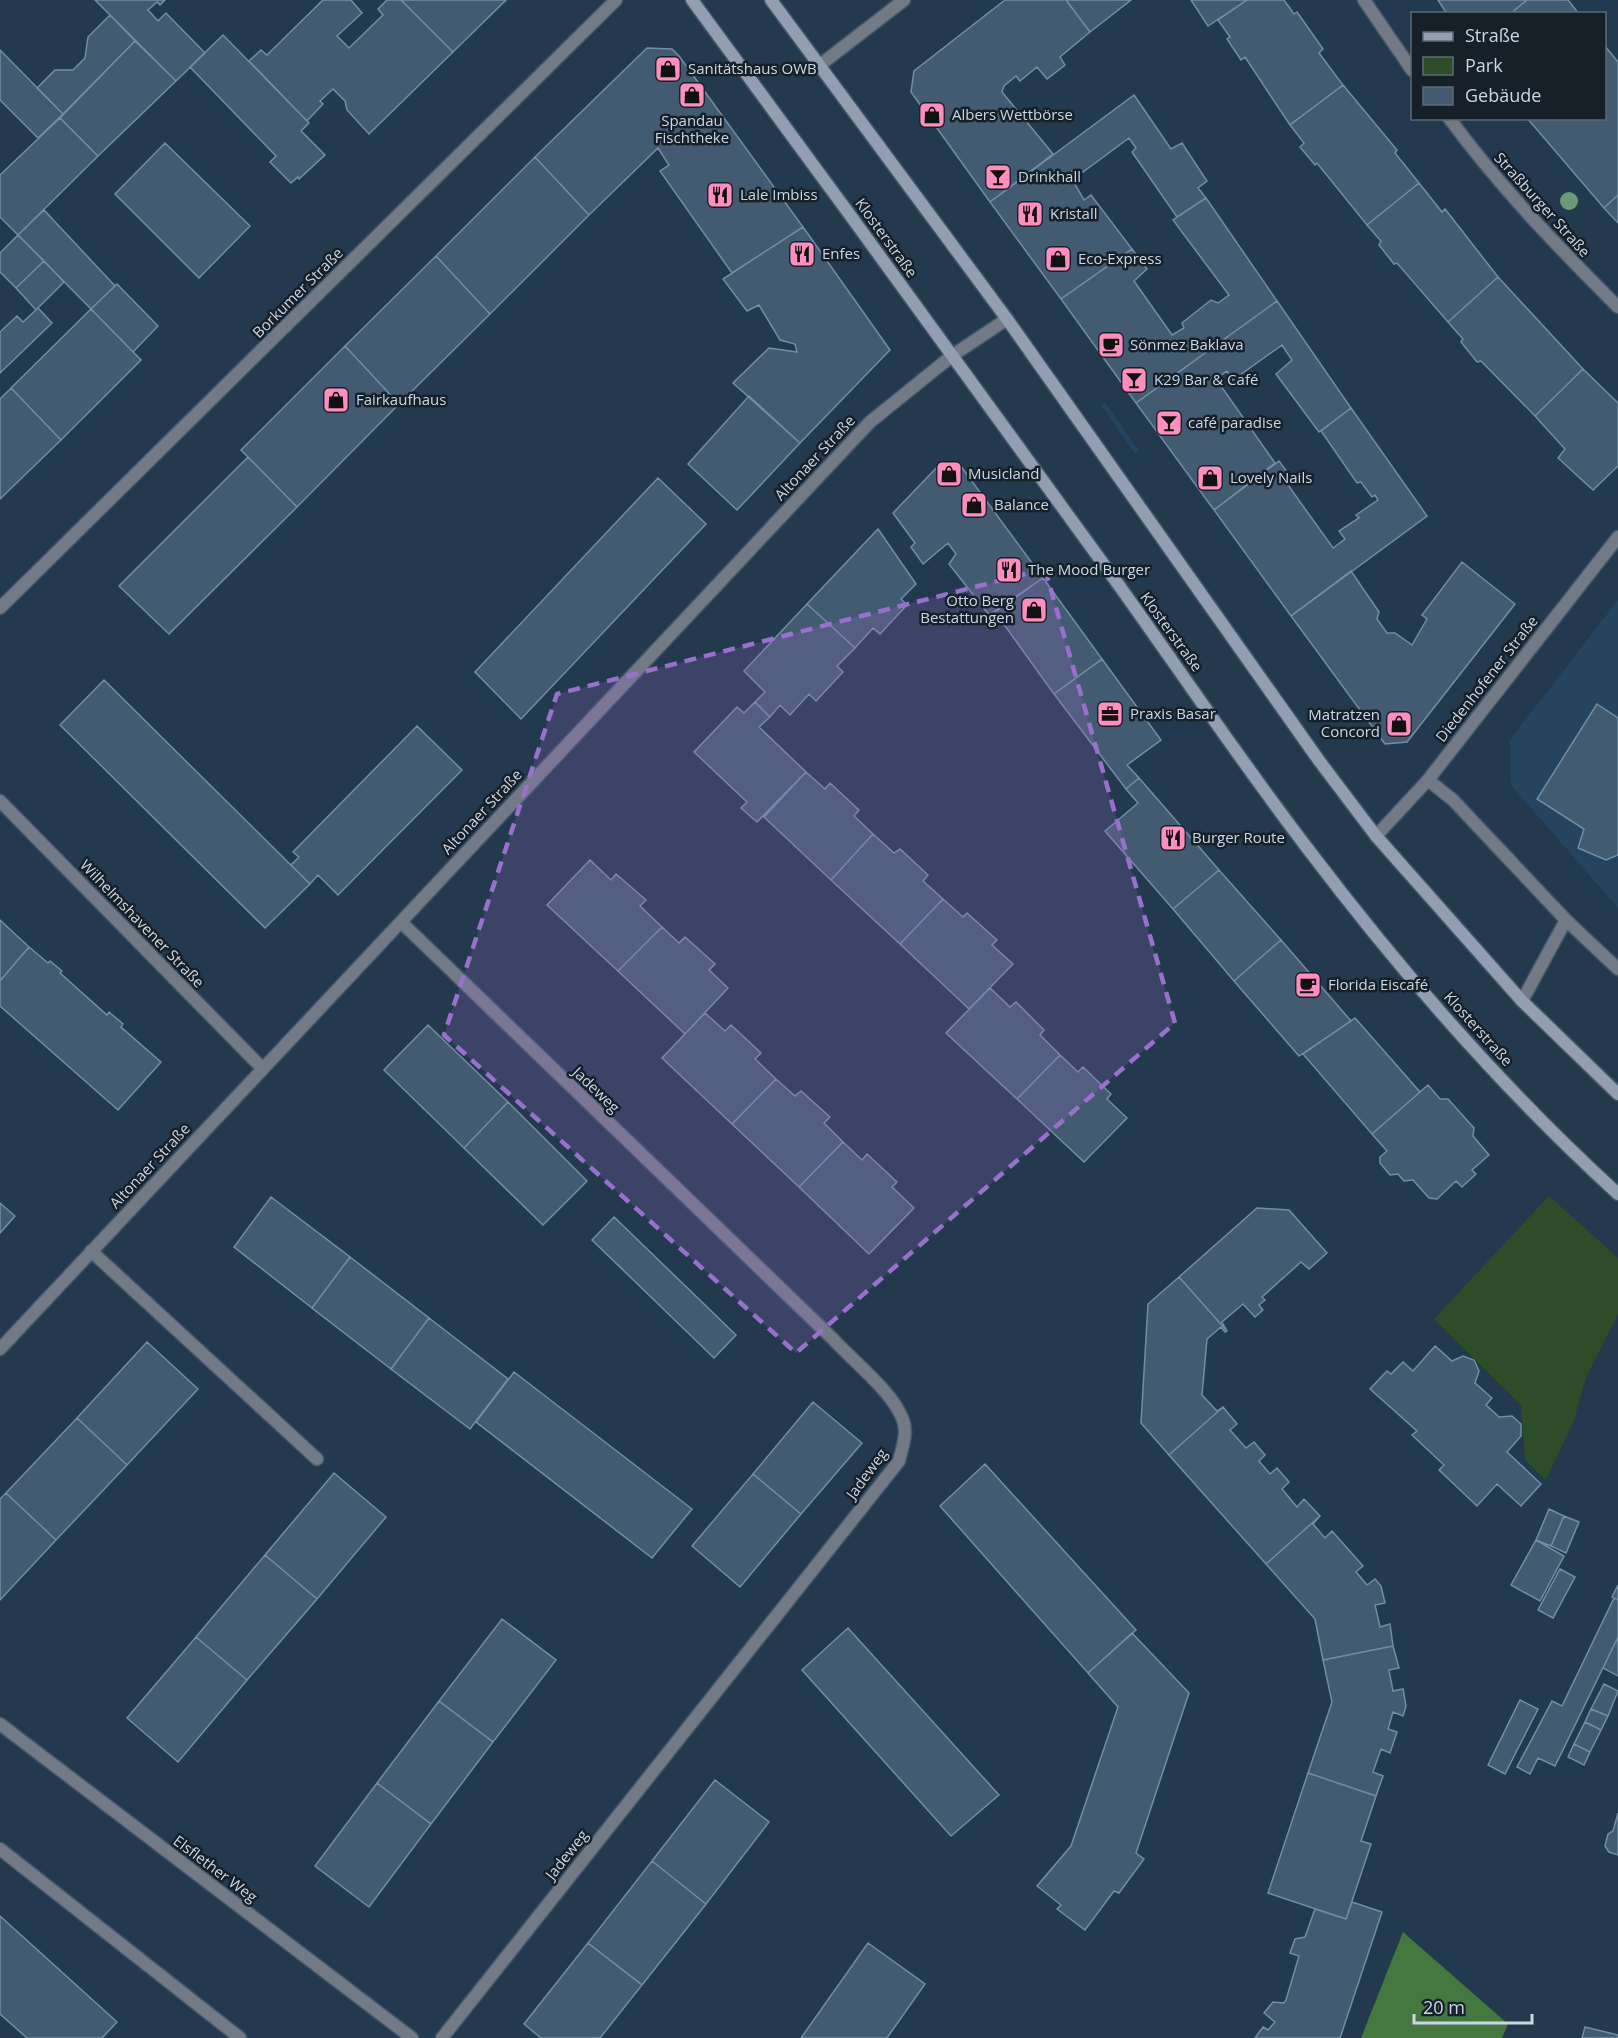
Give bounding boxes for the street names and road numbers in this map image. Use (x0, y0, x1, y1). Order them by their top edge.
street label: Straßburger Straße (1490, 148, 1595, 261)
street label: Klosterstraße (851, 194, 922, 281)
street label: Borkumer Straße (248, 243, 347, 342)
street label: Altonaer Straße (770, 410, 859, 504)
street label: Klosterstraße (1136, 588, 1207, 675)
street label: Diedenhofener Straße (1431, 611, 1542, 746)
street label: Altonaer Straße (437, 764, 526, 858)
street label: Wilhelmshavener Straße (76, 855, 209, 992)
street label: Klosterstraße (1440, 987, 1518, 1070)
street label: Jadeweg (567, 1060, 625, 1117)
street label: Altonaer Straße (105, 1118, 194, 1212)
street label: Jadeweg (840, 1444, 891, 1504)
street label: Jadeweg (539, 1825, 592, 1885)
street label: Elsflether Weg (170, 1830, 262, 1906)

